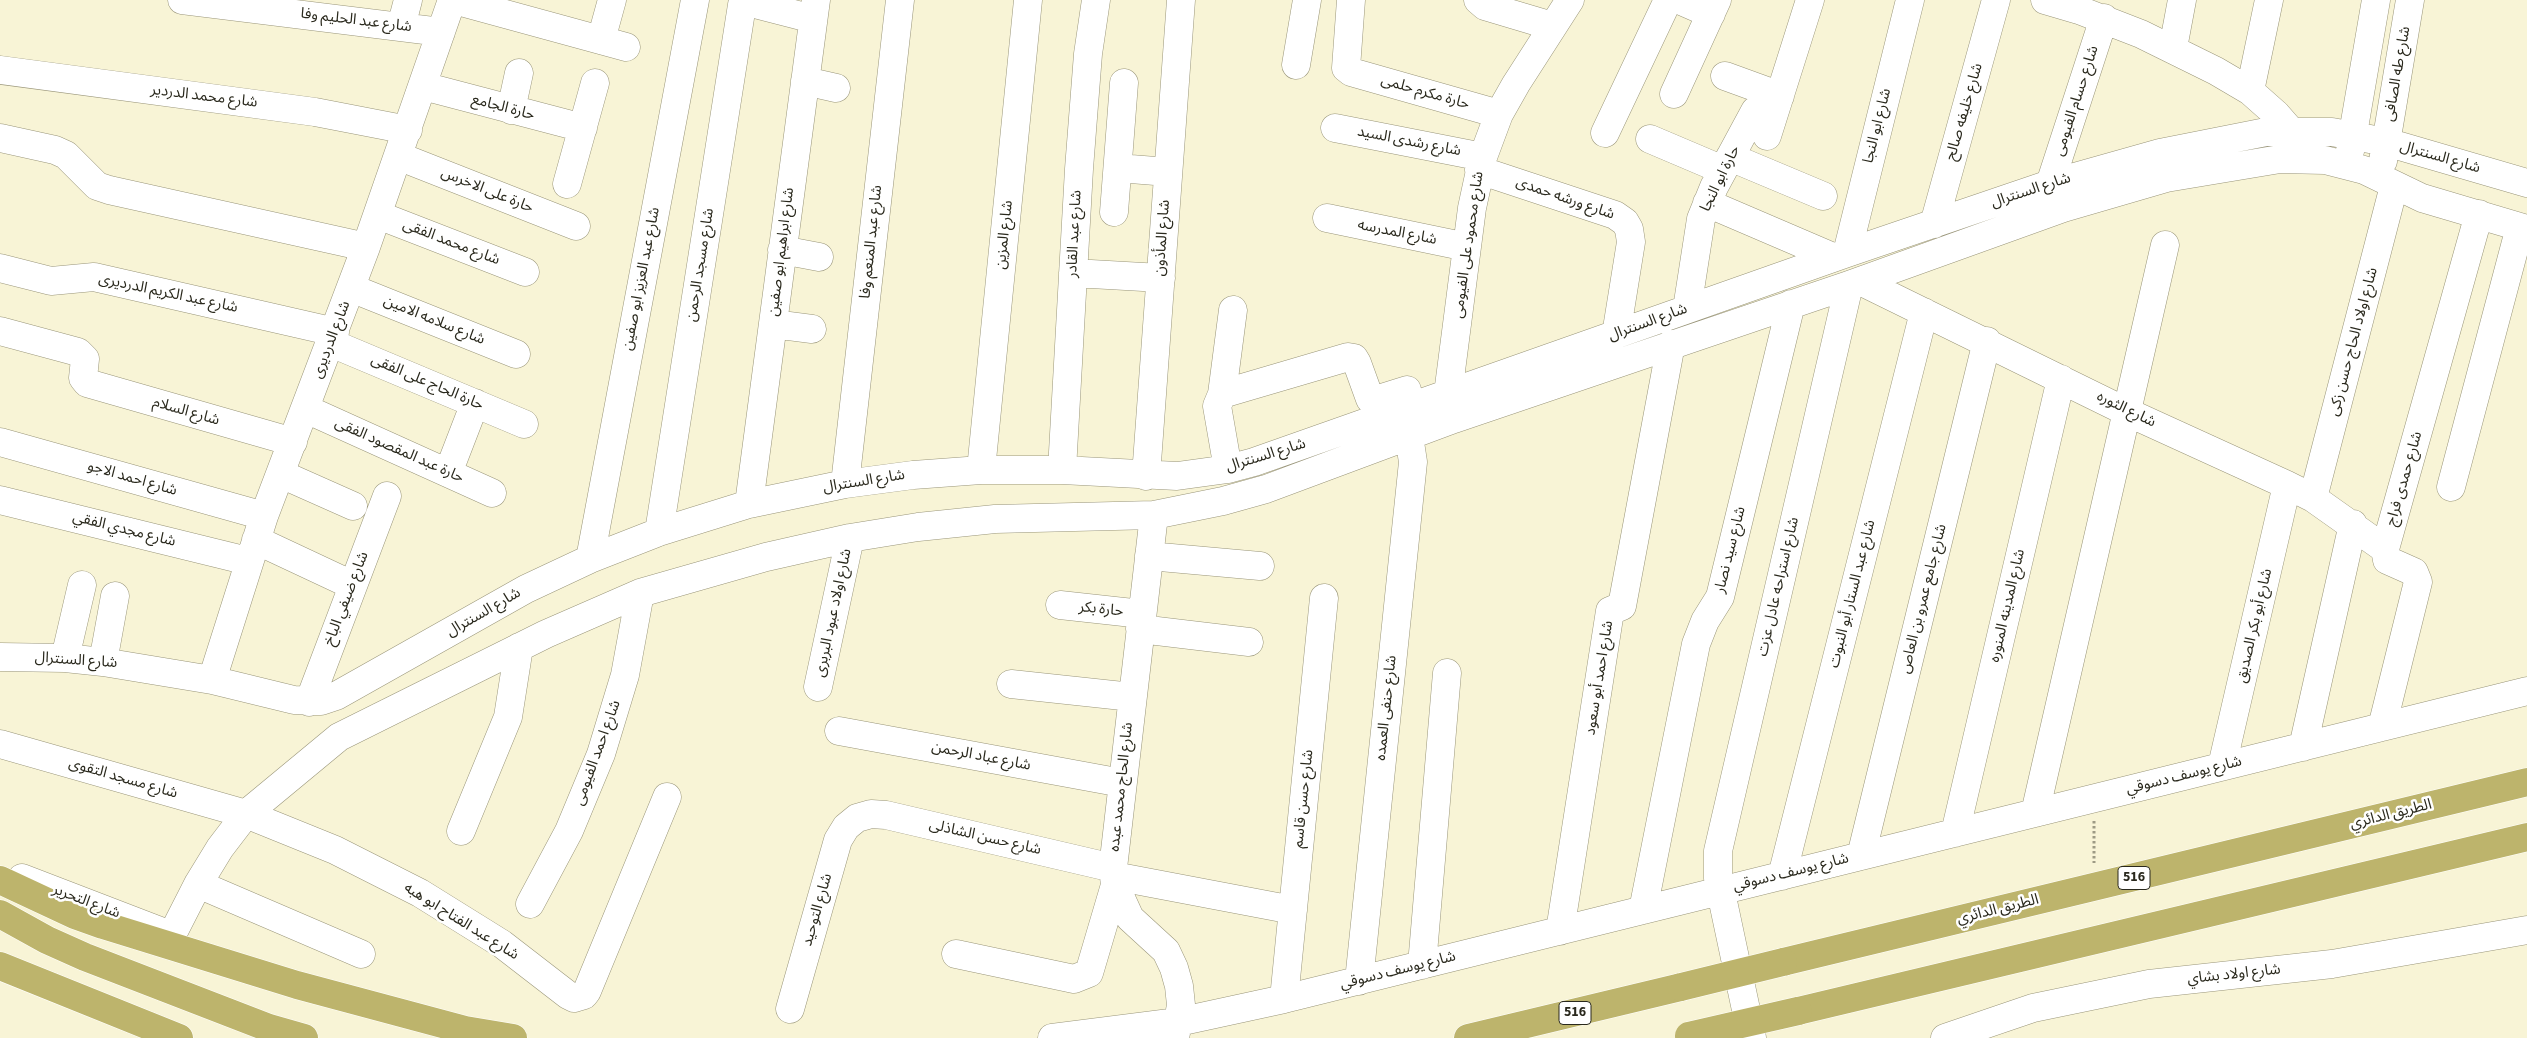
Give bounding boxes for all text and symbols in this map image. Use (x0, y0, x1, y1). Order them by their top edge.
street label: شارع عبد الحليم وفا (299, 5, 413, 37)
street label: شارع طه الصافى (2381, 25, 2415, 123)
street label: شارع حسام الفيومى (2051, 44, 2103, 158)
street label: شارع خليفه صالح (1943, 61, 1987, 163)
street label: حارة مكرم حلمى (1379, 72, 1471, 114)
street label: شارع محمد الدردير (150, 82, 258, 112)
street label: شارع ابو النجا (1860, 87, 1896, 165)
street label: حارة الجامع (470, 91, 536, 125)
street label: شارع رشدى السيد (1356, 123, 1462, 161)
street label: شارع السنترال (2398, 138, 2482, 178)
street label: حارة ابو النجا (1697, 143, 1745, 215)
street label: حارة على الاخرس (438, 164, 536, 218)
street label: شارع محمود على الفيومى (1450, 170, 1488, 320)
street label: شارع السنترال (1989, 170, 2073, 212)
street label: شارع ورشه حمدى (1513, 174, 1617, 224)
street label: شارع عبد المنعم وفا (857, 184, 887, 300)
street label: شارع ابراهيم ابو صفين (765, 186, 799, 318)
street label: شارع عبد القادر (1064, 190, 1086, 278)
street label: شارع المأذون (1151, 199, 1175, 277)
street label: شارع المزين (992, 200, 1018, 270)
street label: شارع عبد العزيز ابو صفين (619, 206, 665, 352)
street label: شارع مسجد الرحمن (683, 207, 719, 323)
street label: شارع محمد الفقى (400, 216, 502, 270)
street label: شارع المدرسه (1356, 216, 1438, 250)
street label: شارع اولاد الحاج حسن زكى (2326, 266, 2382, 418)
street label: شارع عبد الكريم الدرديرى (97, 270, 239, 318)
street label: شارع سلامه الامين (381, 292, 487, 350)
street label: شارع الدرديرى (309, 299, 355, 381)
street label: شارع السنترال (1606, 300, 1690, 346)
street label: حارة الحاج على الفقى (368, 351, 486, 415)
street label: شارع الثوره (2094, 388, 2158, 432)
street label: شارع السلام (150, 394, 222, 430)
street label: حارة عبد المقصود الفقى (332, 414, 466, 488)
street label: شارع حمدى فراج (2383, 430, 2427, 528)
street label: شارع السنترال (1224, 435, 1308, 477)
street label: شارع احمد الاجو (85, 458, 179, 500)
street label: شارع السنترال (822, 467, 906, 497)
street label: شارع سيد نصار (1712, 505, 1750, 595)
street label: شارع مجدي الفقي (71, 509, 177, 551)
street label: شارع استراحه عادل عزت (1754, 516, 1804, 658)
street label: شارع عبد الستار أبو النبوت (1826, 518, 1880, 670)
street label: شارع جامع عمرو بن العاص (1897, 522, 1951, 676)
street label: شارع اولاد عبود البربرى (812, 547, 856, 679)
street label: شارع المدينه المنوره (1986, 548, 2030, 664)
street label: شارع ضيفي الباخ (321, 549, 373, 649)
street label: شارع أبو بكر الصديق (2233, 567, 2277, 685)
street label: شارع السنترال (444, 585, 524, 641)
street label: حارة بكر (1078, 599, 1124, 621)
street label: شارع احمد أبو سعود (1582, 619, 1618, 737)
street label: شارع السنترال (34, 649, 118, 673)
street label: شارع حنفى العمده (1373, 655, 1401, 761)
street label: شارع احمد الفيومى (571, 698, 625, 808)
street label: شارع الحاج محمد عبده (1106, 721, 1138, 853)
street label: شارع عباد الرحمن (930, 739, 1032, 775)
street label: شارع حسن قاسم (1290, 749, 1318, 849)
street label: شارع يوسف دسوقي (2124, 753, 2244, 799)
street label: شارع مسجد التقوى (67, 755, 179, 803)
street label: الطريق الدائري (2348, 796, 2434, 834)
street label: شارع حسن الشاذلى (927, 816, 1043, 860)
street label: شارع يوسف دسوقي (1731, 850, 1851, 896)
road number: 516 (2118, 866, 2150, 890)
street label: شارع التوحيد (799, 872, 837, 948)
street label: شارع عبد الفتاح ابو هبه (400, 879, 522, 965)
street label: شارع التحرير (50, 881, 122, 923)
street label: الطريق الدائري (1955, 891, 2041, 929)
street label: شارع يوسف دسوقي (1338, 948, 1458, 994)
street label: شارع اولاد بشاي (2186, 961, 2282, 989)
road number: 516 (1559, 1001, 1591, 1024)

